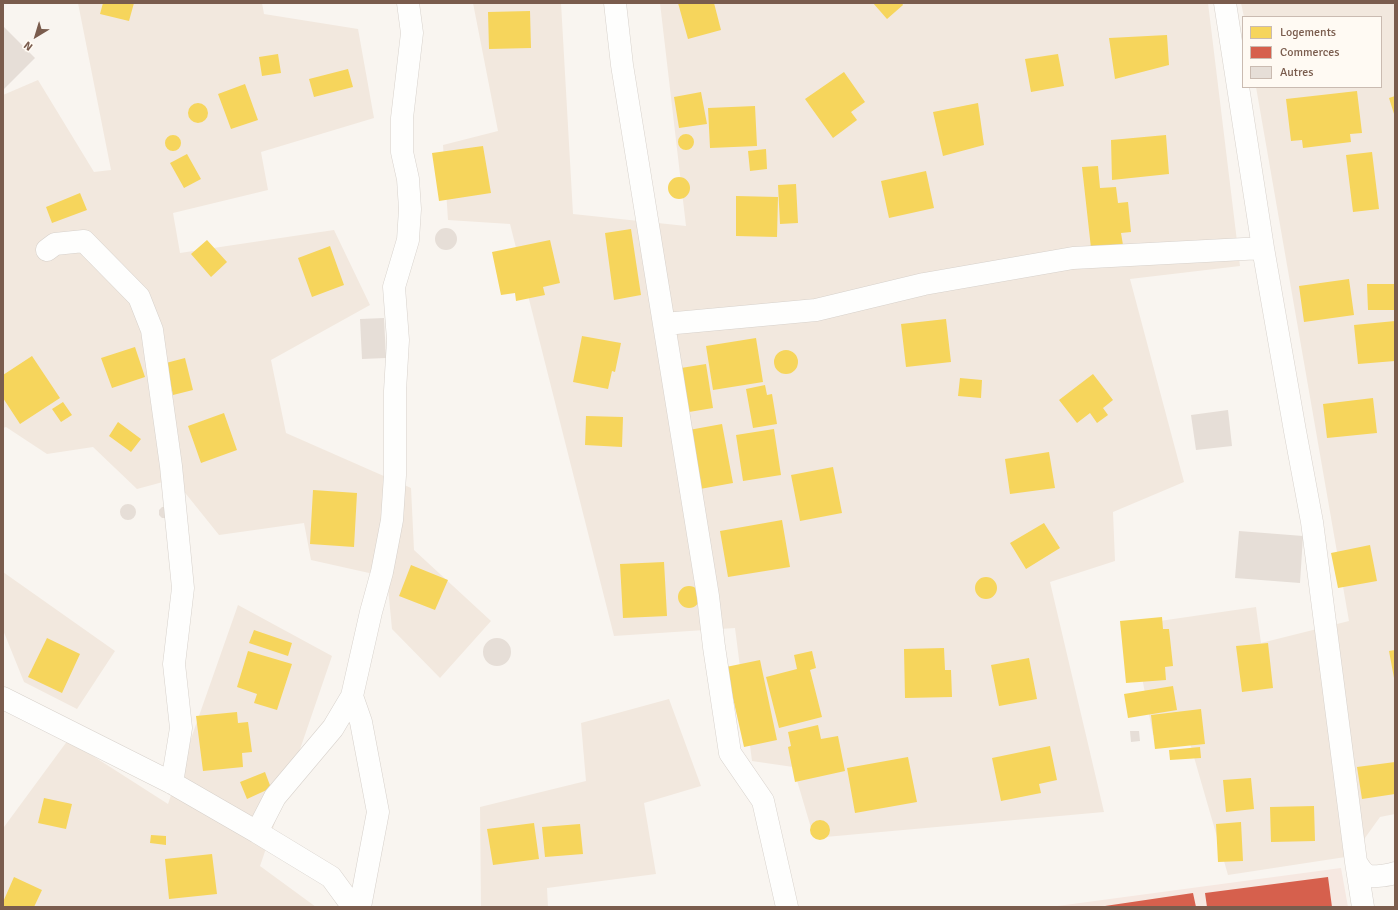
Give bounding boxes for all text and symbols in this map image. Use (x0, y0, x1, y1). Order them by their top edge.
north arrow (16, 16, 56, 56)
legend (1242, 16, 1382, 88)
text: Logements (1280, 25, 1336, 40)
text: N (21, 38, 35, 53)
text: Commerces (1280, 45, 1340, 60)
text: Autres (1280, 65, 1313, 80)

